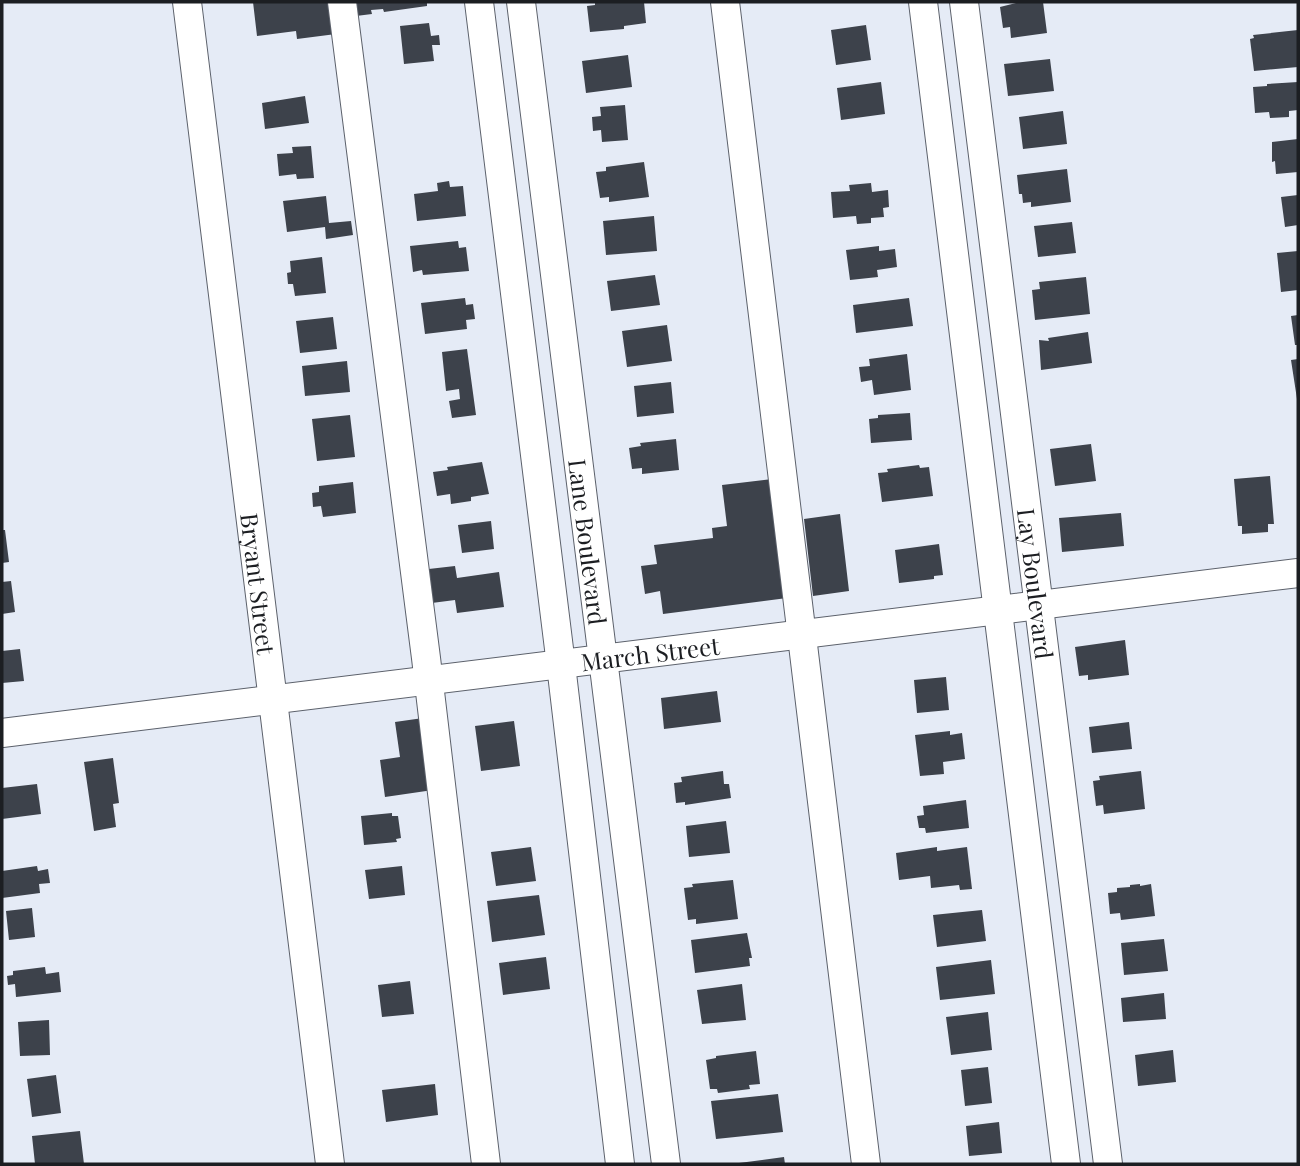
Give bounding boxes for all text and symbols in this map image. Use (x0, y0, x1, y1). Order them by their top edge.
street label: Lane Boulevard (562, 457, 615, 627)
street label: Lay Boulevard (1011, 506, 1061, 661)
street label: Bryant Street (234, 511, 283, 657)
street label: March Street (579, 629, 722, 677)

